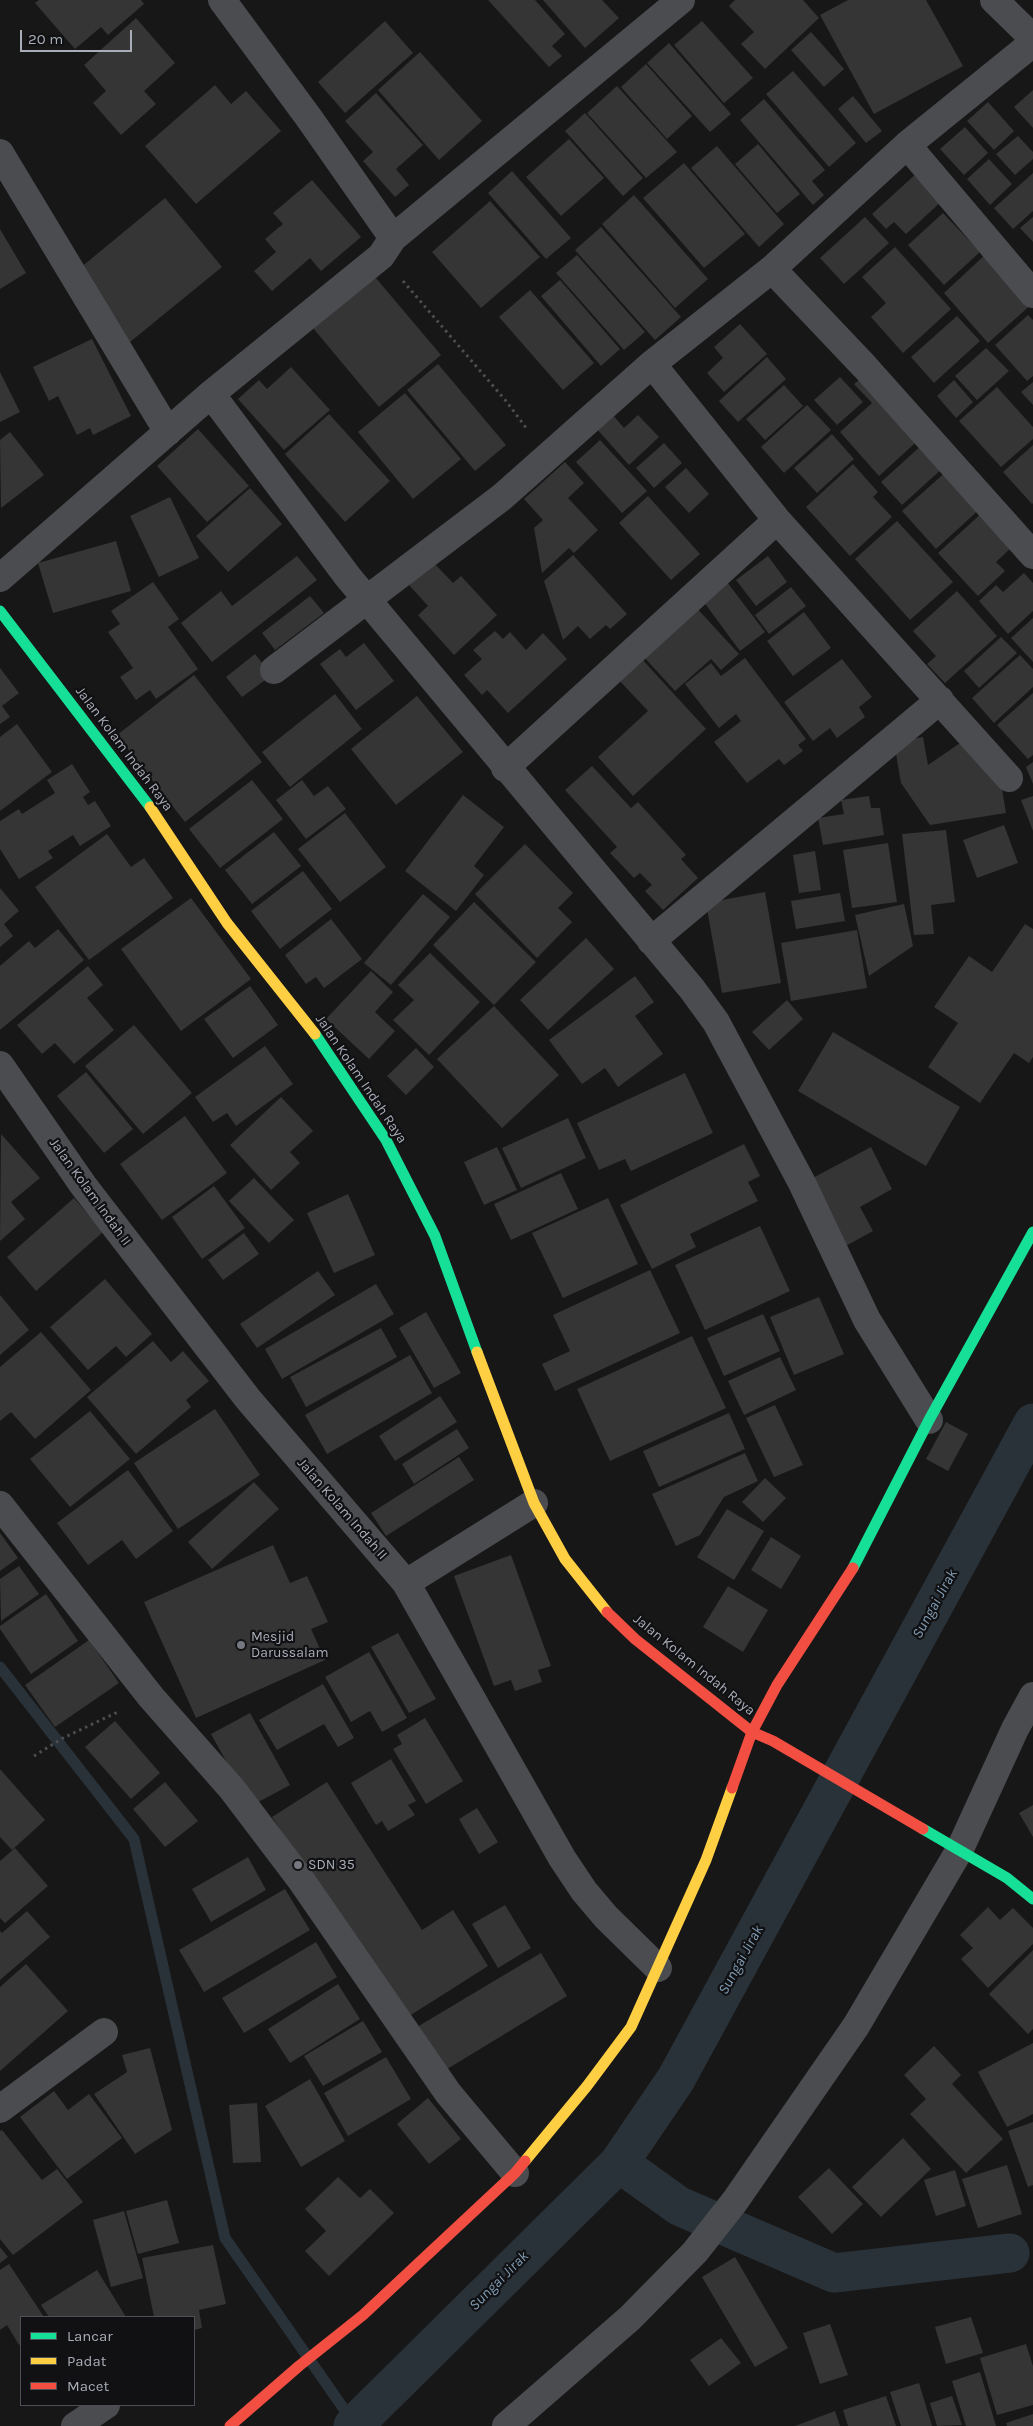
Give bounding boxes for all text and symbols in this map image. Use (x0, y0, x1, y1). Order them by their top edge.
scale bar (22, 20, 135, 52)
text: 20 m (28, 30, 63, 48)
street label: Jalan Kolam Indah Raya (72, 683, 176, 815)
street label: Jalan Kolam Indah Raya (312, 1011, 410, 1147)
street label: Jalan Kolam Indah II (45, 1135, 135, 1249)
street label: Jalan Kolam Indah II (293, 1455, 391, 1563)
water label: Sungai Jirak (909, 1566, 961, 1642)
street label: Jalan Kolam Indah Raya (630, 1611, 758, 1719)
place label: Mesjid Darussalam (251, 1629, 329, 1661)
marker: Mesjid Darussalam (235, 1639, 247, 1651)
place label: SDN 35 (308, 1857, 355, 1873)
marker: SDN 35 (292, 1859, 304, 1871)
water label: Sungai Jirak (715, 1922, 767, 1998)
water label: Sungai Jirak (466, 2248, 532, 2314)
legend (20, 2316, 195, 2406)
text: Lancar (67, 2327, 113, 2345)
text: Padat (67, 2352, 106, 2370)
text: Macet (67, 2377, 109, 2395)

